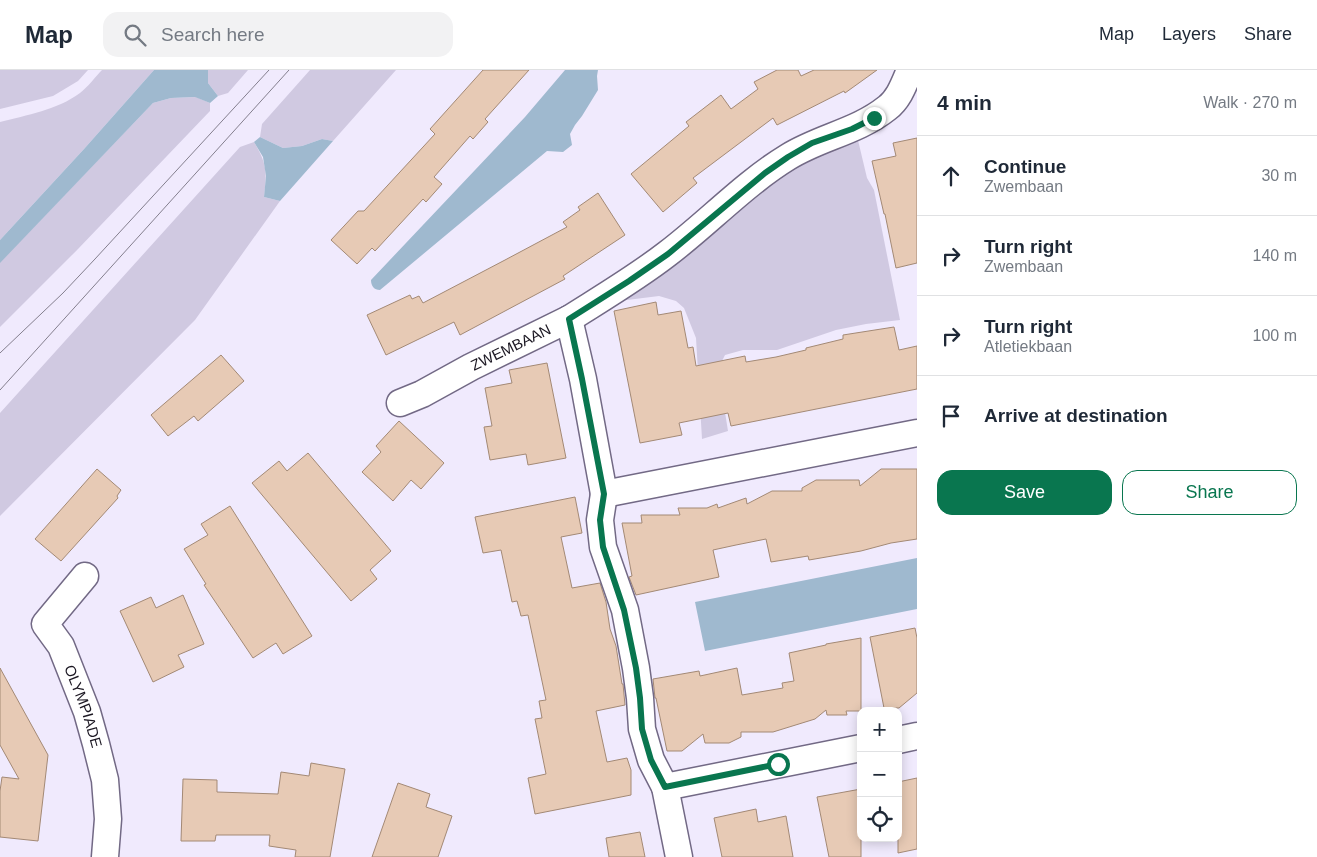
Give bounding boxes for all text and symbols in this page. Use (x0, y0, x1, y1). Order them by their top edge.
search box (103, 12, 453, 57)
text: Map (25, 21, 73, 48)
icon: search (121, 21, 149, 49)
text: Search here (161, 24, 265, 45)
text: Map (1099, 24, 1134, 44)
text: Layers (1162, 24, 1216, 44)
text: Share (1244, 24, 1292, 44)
text: 4 min (937, 91, 992, 114)
text: Walk · 270 m (1203, 94, 1297, 111)
route end (863, 107, 886, 130)
text: Continue (984, 156, 1066, 177)
icon: ahead (937, 162, 965, 190)
text: 30 m (1261, 167, 1297, 184)
text: Zwembaan (984, 178, 1063, 195)
text: Turn right (984, 236, 1072, 257)
icon: right (937, 242, 965, 270)
text: 140 m (1253, 247, 1297, 264)
text: Zwembaan (984, 258, 1063, 275)
text: Turn right (984, 316, 1072, 337)
street label: ZWEMBAAN (468, 320, 553, 374)
icon: right (937, 322, 965, 350)
text: 100 m (1253, 327, 1297, 344)
text: Atletiekbaan (984, 338, 1072, 355)
icon: arrive (937, 402, 965, 430)
text: Arrive at destination (984, 405, 1168, 426)
button: Save (937, 470, 1112, 515)
button: Share (1122, 470, 1297, 515)
street label: OLYMPIADE (61, 662, 106, 749)
map controls (857, 707, 902, 842)
button: + (857, 707, 902, 752)
button: − (857, 752, 902, 797)
route start (767, 753, 790, 776)
button: locate (857, 797, 902, 842)

